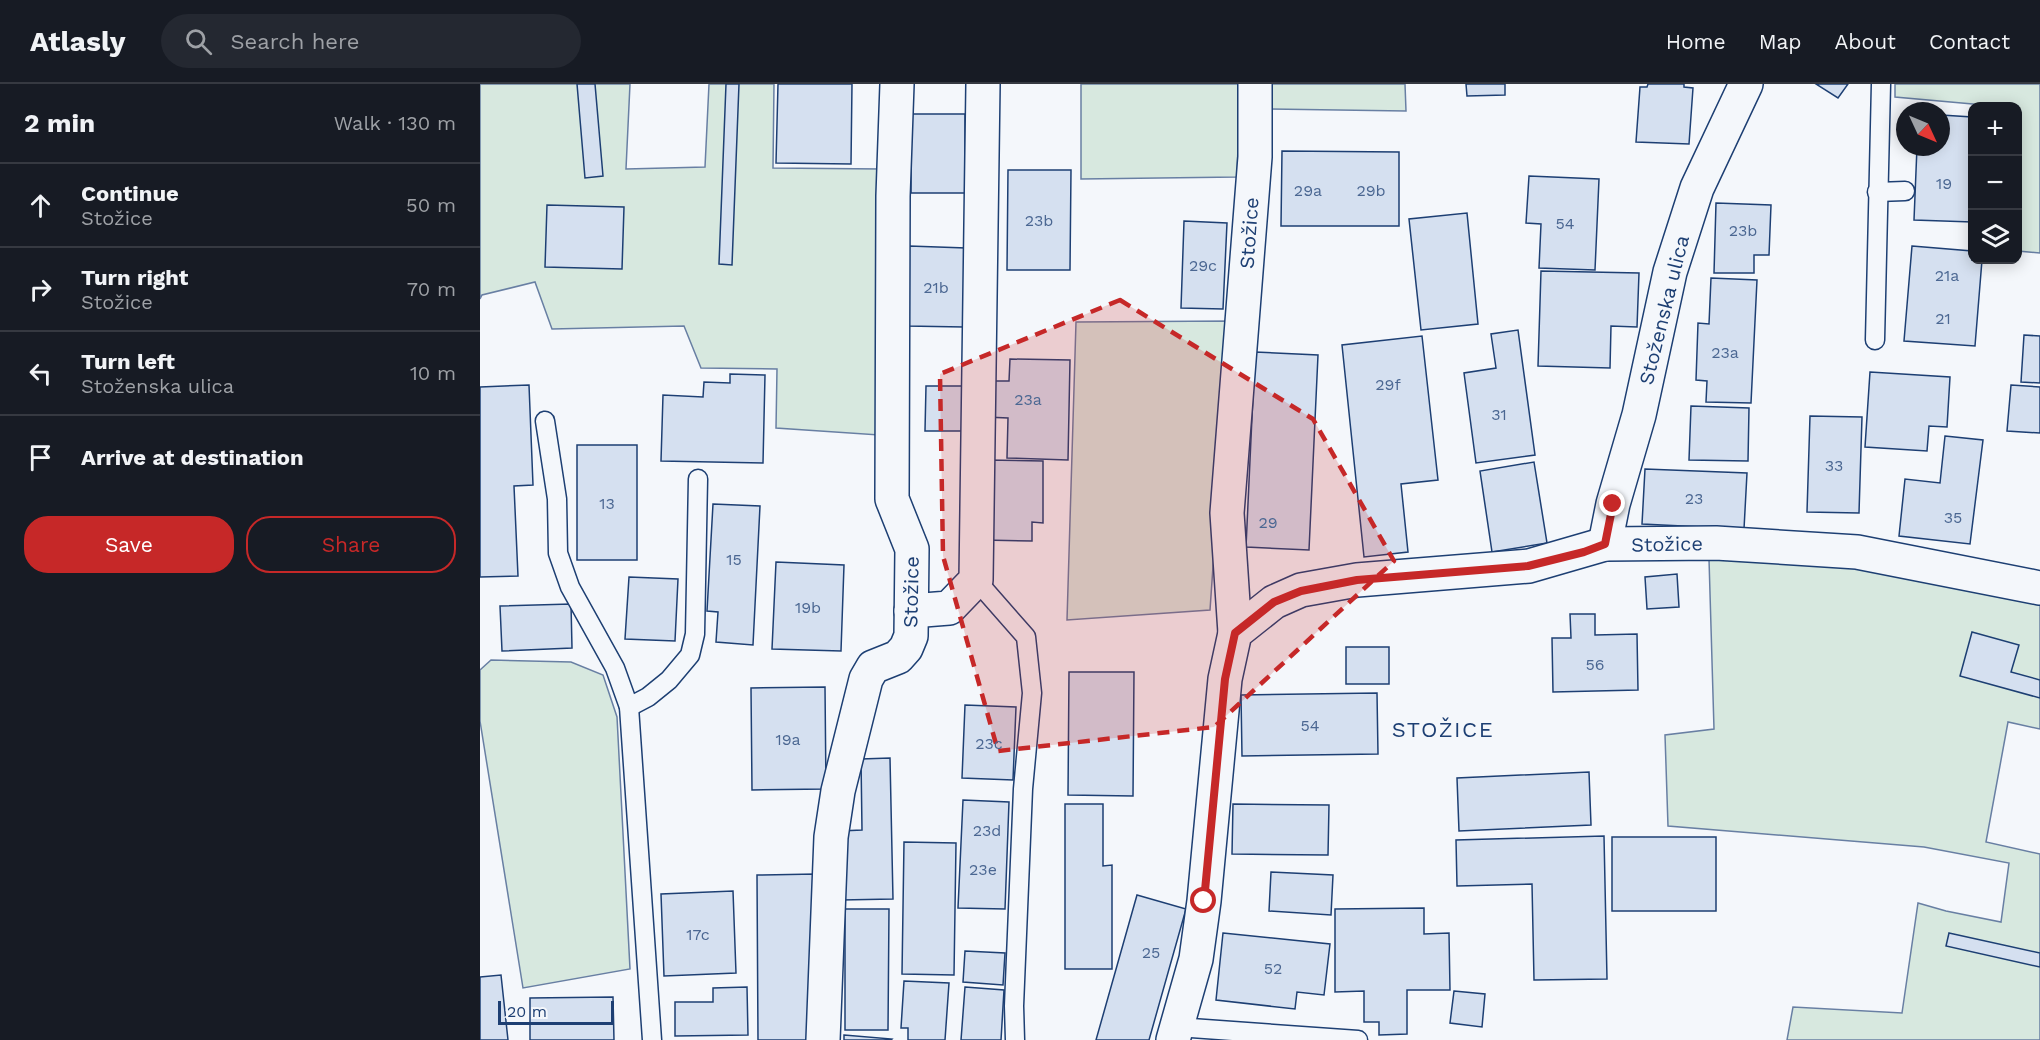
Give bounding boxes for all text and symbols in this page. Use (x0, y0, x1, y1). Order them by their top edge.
search box (161, 14, 581, 68)
text: Atlasly (30, 25, 125, 58)
icon: search (182, 25, 215, 58)
text: Search here (230, 29, 359, 54)
text: Home (1666, 29, 1726, 54)
text: Map (1759, 29, 1802, 54)
text: About (1835, 29, 1896, 54)
text: Contact (1929, 29, 2010, 54)
north arrow (1896, 102, 1950, 156)
map controls (1968, 102, 2022, 264)
button: + (1968, 102, 2022, 156)
text: 2 min (24, 108, 95, 138)
text: Walk · 130 m (334, 111, 456, 135)
button: − (1968, 156, 2022, 210)
house number: 19 (1936, 174, 1952, 193)
text: Continue (81, 181, 179, 206)
house number: 29a (1294, 181, 1322, 200)
house number: 29b (1356, 181, 1386, 200)
icon: ahead (24, 189, 57, 222)
text: 50 m (406, 193, 456, 217)
street label: Stožice (1235, 196, 1263, 270)
text: Stožice (81, 206, 153, 230)
button: layers (1968, 210, 2022, 264)
house number: 23b (1025, 211, 1053, 230)
house number: 54 (1555, 214, 1575, 233)
house number: 23b (1729, 221, 1757, 240)
street label: Stoženska ulica (1634, 233, 1694, 387)
house number: 29c (1189, 256, 1217, 275)
text: Turn right (81, 265, 188, 290)
house number: 21a (1935, 266, 1959, 285)
icon: right (24, 273, 57, 306)
text: 70 m (407, 277, 456, 301)
house number: 21b (923, 278, 949, 297)
text: Stožice (81, 290, 153, 314)
house number: 21 (1935, 309, 1951, 328)
house number: 23a (1711, 343, 1739, 362)
text: Turn left (81, 349, 175, 374)
icon: left (24, 357, 57, 390)
text: 10 m (410, 361, 456, 385)
text: Stoženska ulica (81, 374, 234, 398)
house number: 29f (1375, 375, 1401, 394)
house number: 23a (1014, 390, 1042, 409)
house number: 31 (1491, 405, 1507, 424)
icon: arrive (24, 441, 57, 474)
text: Arrive at destination (81, 445, 304, 470)
house number: 33 (1825, 456, 1843, 475)
house number: 23 (1685, 489, 1703, 508)
route end (1599, 490, 1625, 516)
house number: 13 (599, 494, 615, 513)
house number: 35 (1944, 508, 1962, 527)
house number: 29 (1258, 513, 1278, 532)
button: Save (24, 516, 234, 573)
button: Share (246, 516, 456, 573)
street label: Stožice (1631, 531, 1703, 557)
house number: 15 (726, 550, 742, 569)
street label: Stožice (898, 556, 924, 628)
house number: 19b (795, 598, 821, 617)
house number: 56 (1585, 655, 1605, 674)
house number: 54 (1300, 716, 1320, 735)
district label: STOŽICE (1392, 717, 1494, 742)
house number: 19a (775, 730, 801, 749)
house number: 23c (975, 734, 1003, 753)
house number: 23d (973, 821, 1001, 840)
house number: 23e (969, 860, 997, 879)
route start (1190, 887, 1216, 913)
house number: 17c (686, 925, 710, 944)
house number: 25 (1142, 943, 1160, 962)
house number: 52 (1264, 959, 1282, 978)
scale bar (498, 998, 614, 1026)
text: 20 m (507, 1002, 547, 1021)

